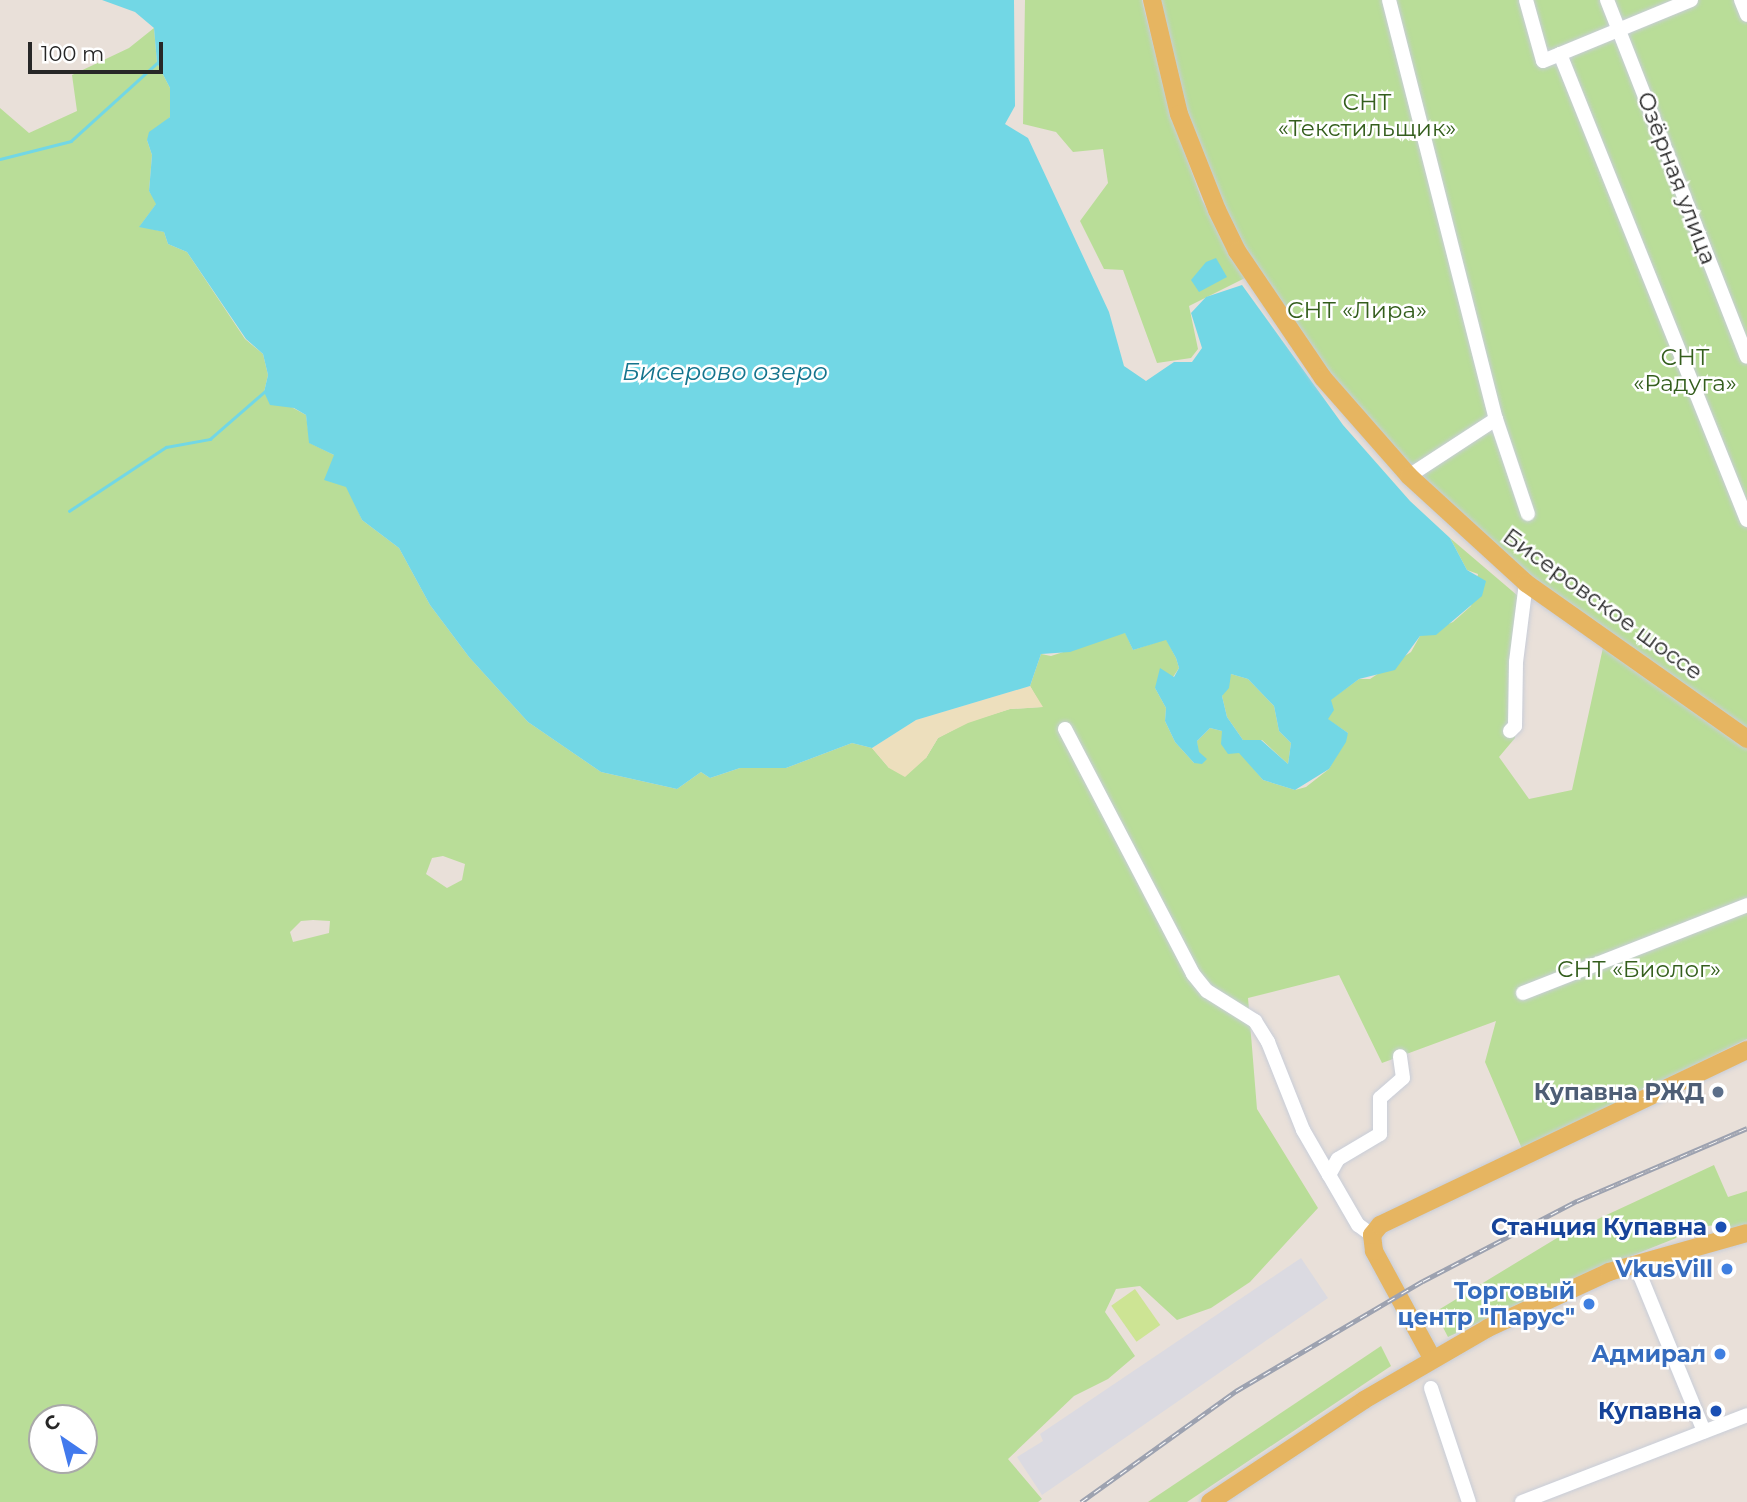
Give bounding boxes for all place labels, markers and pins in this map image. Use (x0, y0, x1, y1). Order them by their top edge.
place label: Купавна РЖД (1534, 1078, 1704, 1106)
marker: Купавна РЖД (1710, 1084, 1726, 1100)
place label: Станция Купавна (1491, 1213, 1707, 1241)
marker: Станция Купавна (1713, 1219, 1729, 1235)
place label: VkusVill (1615, 1255, 1713, 1283)
marker: VkusVill (1719, 1261, 1735, 1277)
place label: Торговый центр "Парус" (1398, 1277, 1575, 1331)
marker: Торговый центр "Парус" (1581, 1296, 1597, 1312)
place label: Адмирал (1591, 1340, 1706, 1368)
marker: Адмирал (1712, 1346, 1728, 1362)
place label: Купавна (1598, 1397, 1702, 1425)
marker: Купавна (1708, 1403, 1724, 1419)

